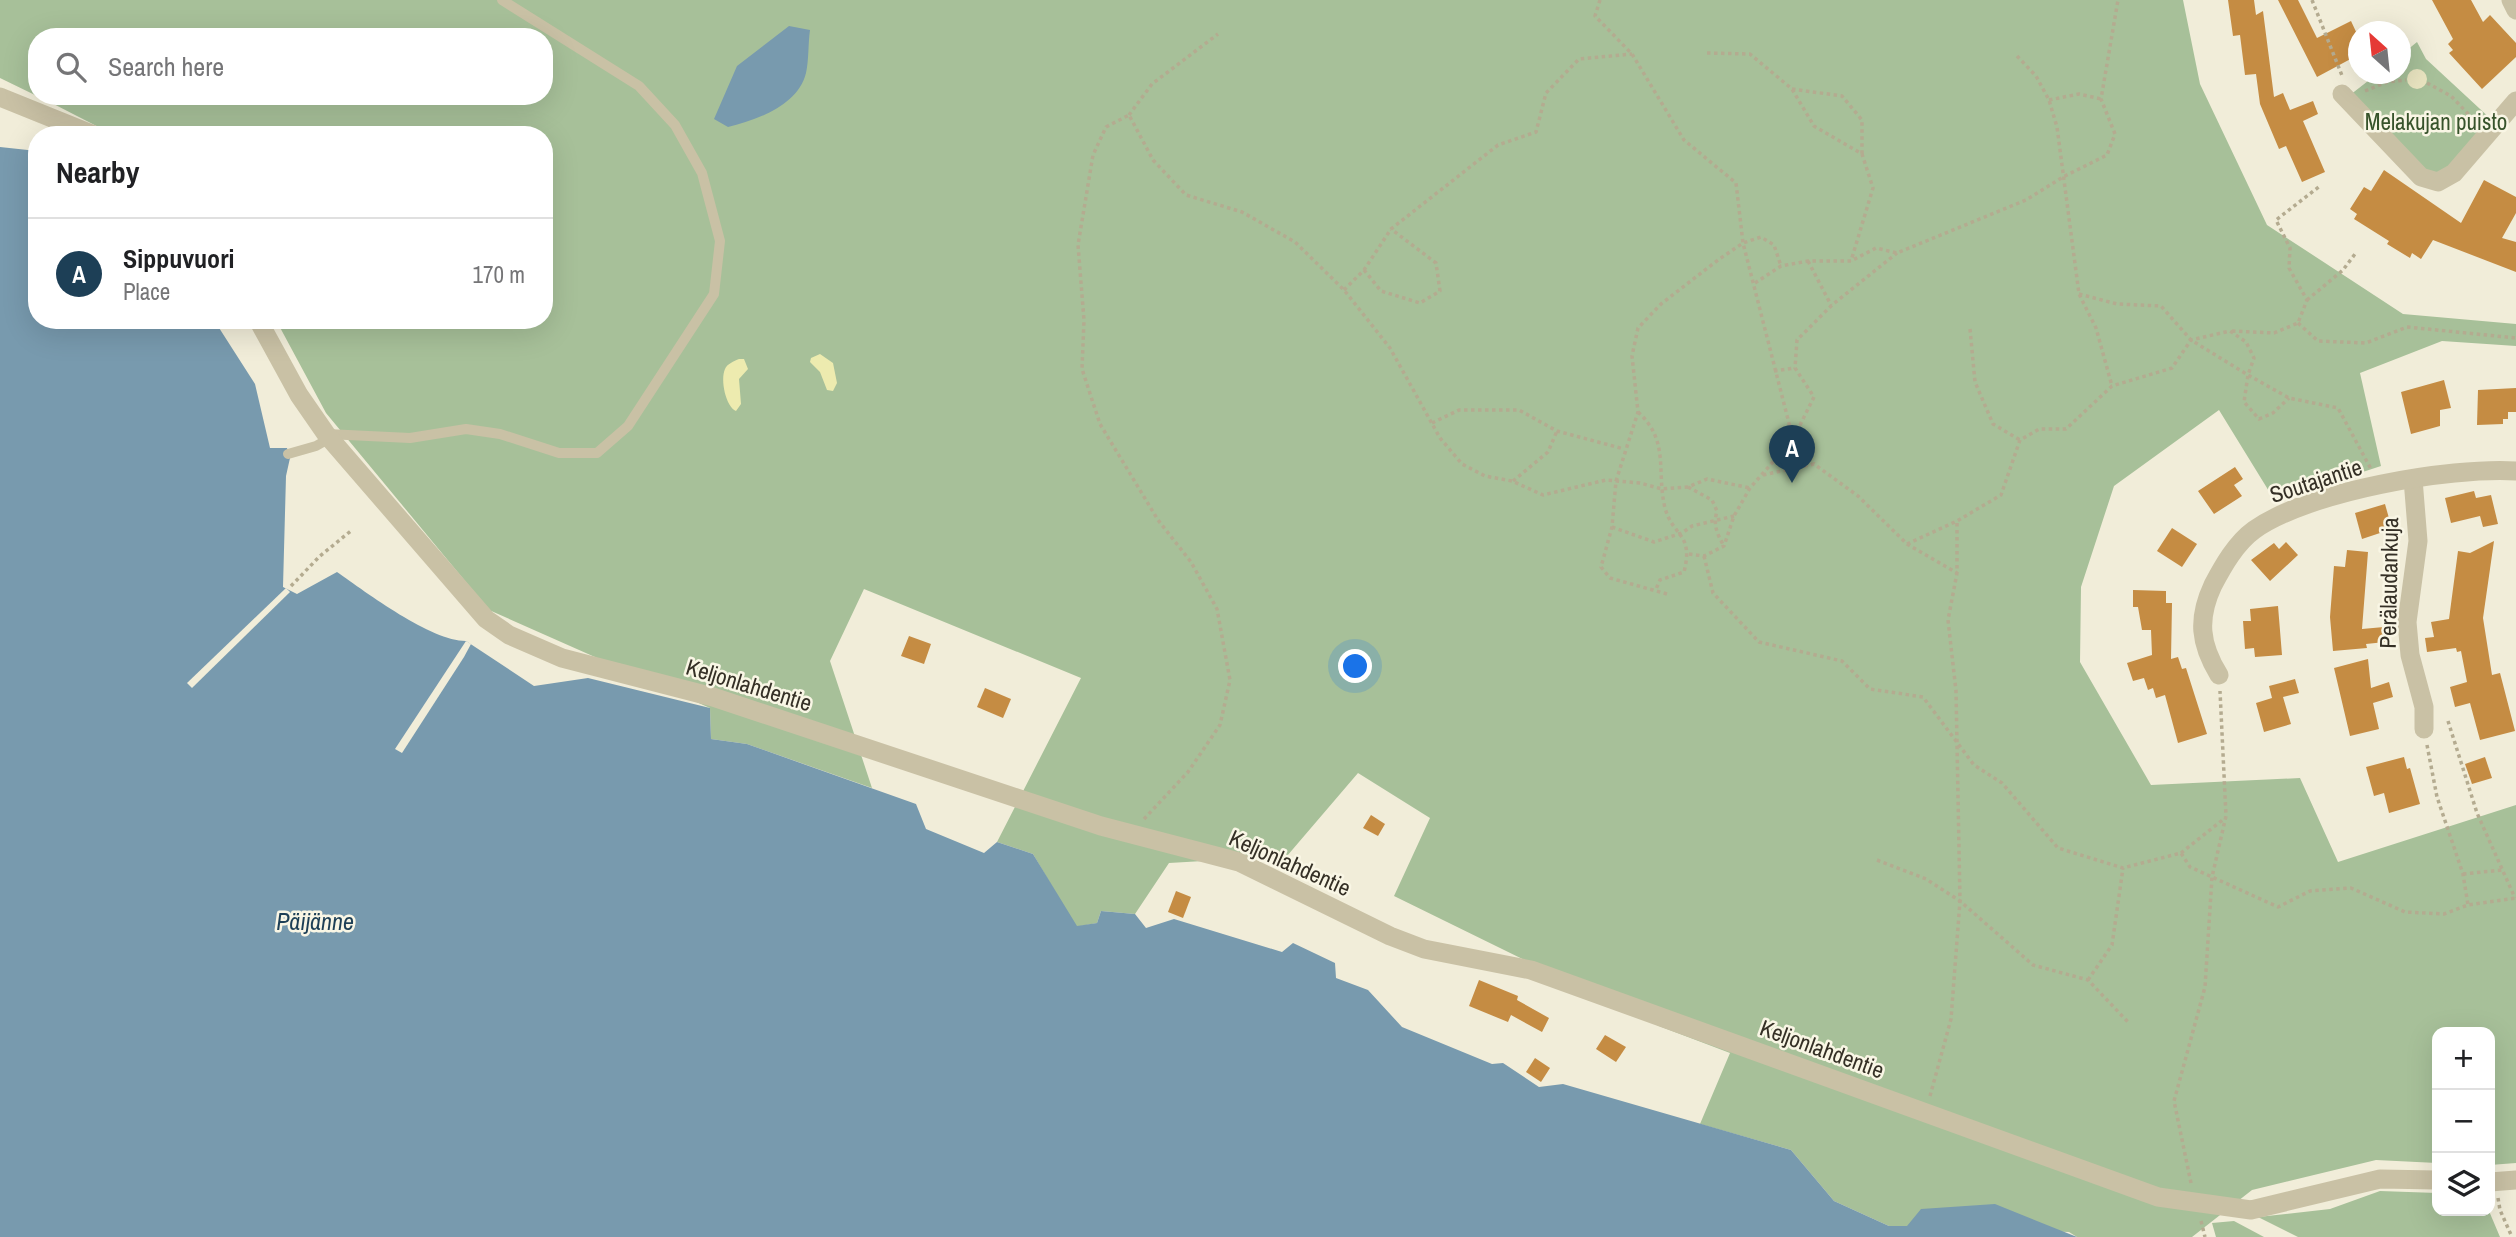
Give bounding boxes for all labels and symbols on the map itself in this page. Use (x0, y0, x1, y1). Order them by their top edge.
north arrow (2348, 21, 2411, 84)
park label: Melakujan puisto (2365, 106, 2507, 137)
pin: A (1769, 425, 1815, 483)
street label: Soutajantie (2266, 451, 2366, 510)
street label: Perälaudankuja (2372, 517, 2405, 649)
your location (1338, 649, 1372, 683)
street label: Keljonlahdentie (682, 651, 816, 718)
street label: Keljonlahdentie (1225, 822, 1356, 903)
water label: Päijänne (276, 905, 354, 937)
street label: Keljonlahdentie (1756, 1012, 1889, 1085)

